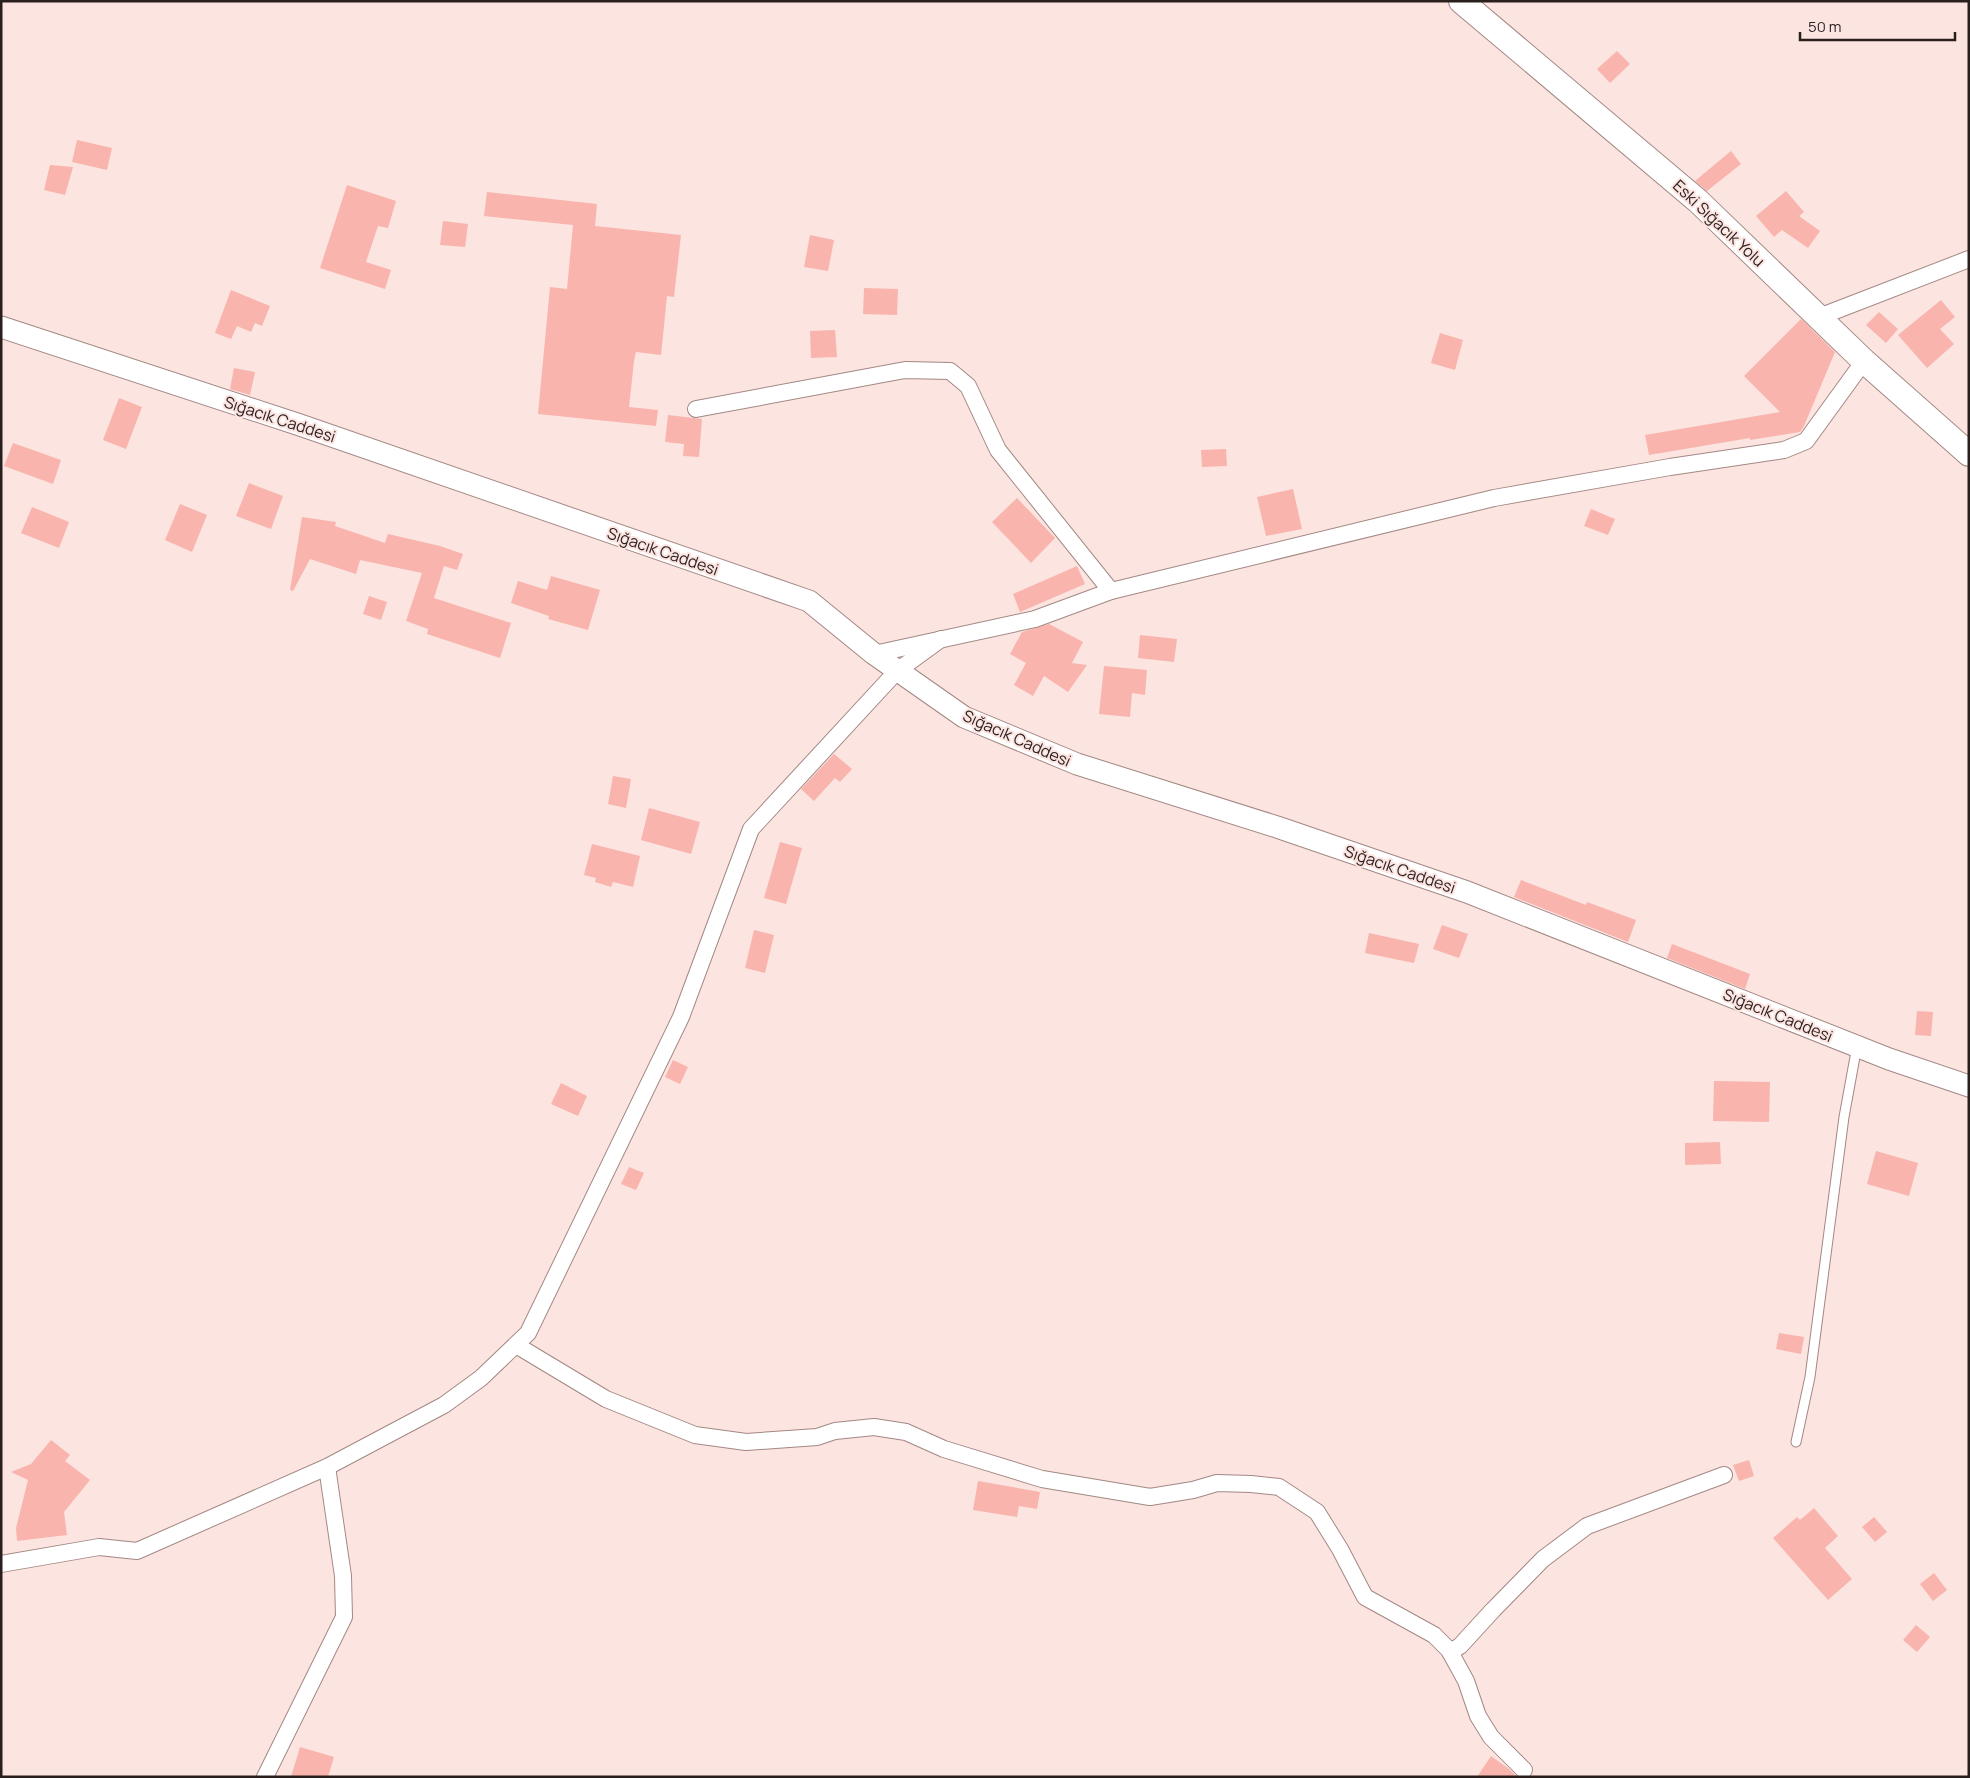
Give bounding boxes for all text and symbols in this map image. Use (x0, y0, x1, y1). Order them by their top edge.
scale bar (1800, 10, 1955, 42)
text: 50 m (1808, 16, 1842, 37)
street label: Eski Sığacık Yolu (1668, 175, 1770, 271)
street label: Sığacık Caddesi (221, 391, 339, 447)
street label: Sığacık Caddesi (604, 522, 722, 580)
street label: Sığacık Caddesi (959, 704, 1075, 772)
street label: Sığacık Caddesi (1341, 840, 1459, 898)
street label: Sığacık Caddesi (1720, 983, 1836, 1047)

